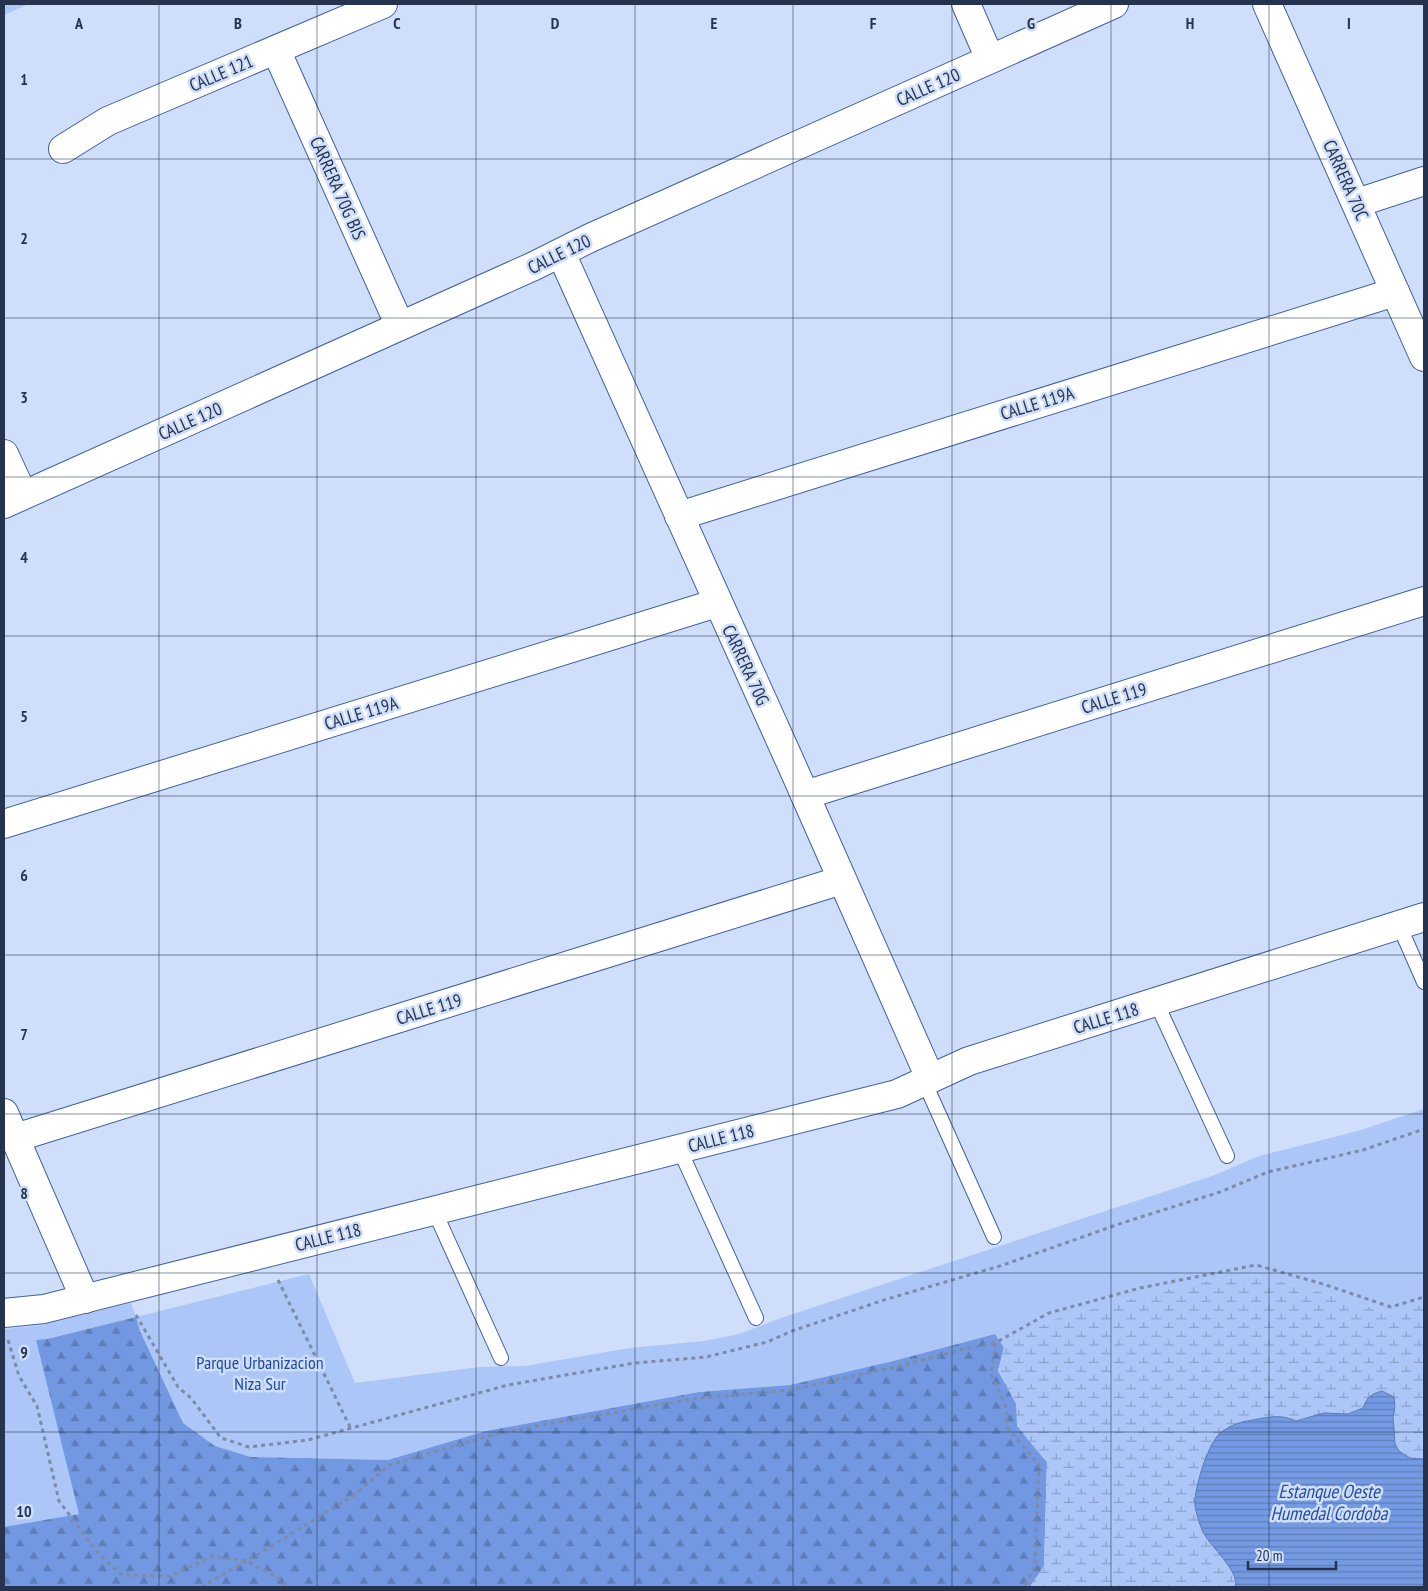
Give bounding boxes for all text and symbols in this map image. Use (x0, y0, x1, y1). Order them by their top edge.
text: A (74, 13, 84, 33)
text: B (234, 13, 242, 33)
text: C (393, 13, 401, 33)
text: D (551, 13, 560, 33)
text: E (711, 13, 718, 33)
text: F (870, 13, 877, 33)
text: G (1027, 13, 1035, 33)
text: H (1186, 13, 1194, 33)
text: I (1347, 13, 1351, 33)
street label: CALLE 121 (186, 49, 256, 97)
street label: CALLE 120 (893, 63, 963, 111)
text: 1 (20, 69, 28, 89)
street label: CARRERA 70G BIS (305, 133, 371, 243)
street label: CARRERA 70C (1318, 136, 1374, 224)
text: 2 (20, 228, 28, 248)
street label: CALLE 120 (524, 229, 594, 279)
street label: CALLE 119A (997, 381, 1077, 425)
text: 3 (20, 387, 28, 407)
street label: CALLE 120 (155, 397, 225, 445)
text: 4 (20, 547, 28, 567)
street label: CARRERA 70G (717, 621, 775, 709)
street label: CALLE 119 (1079, 677, 1149, 719)
street label: CALLE 119A (321, 691, 401, 735)
text: 5 (20, 706, 28, 726)
text: 6 (20, 865, 28, 885)
street label: CALLE 119 (394, 988, 464, 1030)
street label: CALLE 118 (1071, 997, 1141, 1039)
text: 7 (20, 1024, 28, 1044)
street label: CALLE 118 (686, 1119, 756, 1157)
text: 8 (20, 1183, 28, 1203)
street label: CALLE 118 (293, 1218, 363, 1256)
text: 9 (20, 1342, 28, 1362)
park label: Parque Urbanizacion Niza Sur (196, 1351, 324, 1395)
water label: Estanque Oeste Humedal Cordoba (1271, 1479, 1389, 1525)
text: 10 (16, 1501, 32, 1521)
scale bar (1248, 1538, 1336, 1570)
text: 20 m (1256, 1546, 1282, 1565)

